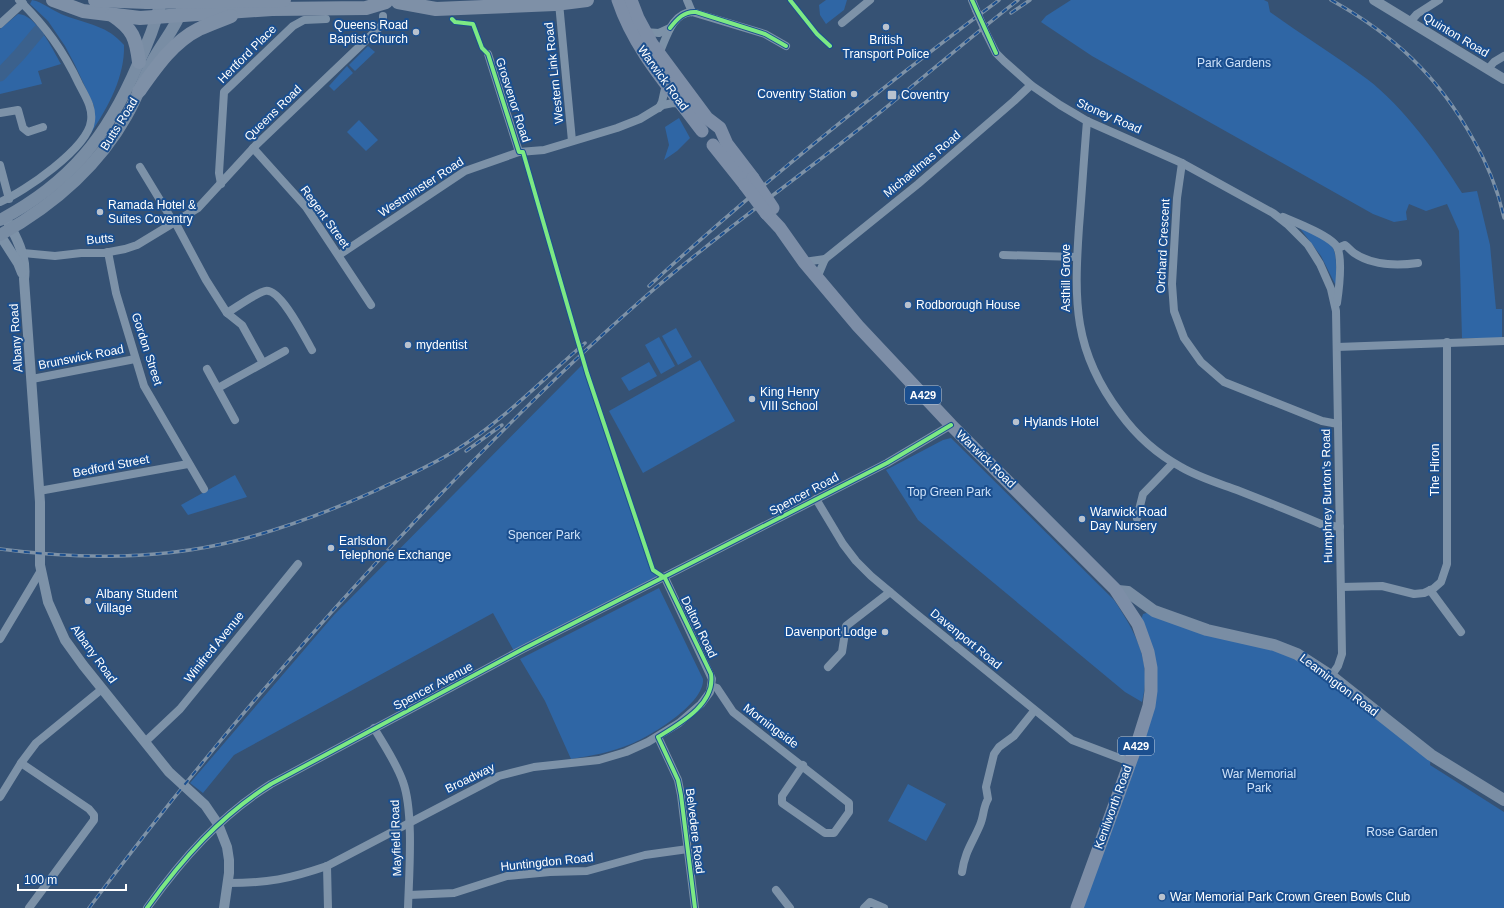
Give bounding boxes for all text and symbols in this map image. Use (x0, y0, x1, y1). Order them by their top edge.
street label: Quinton Road (1421, 10, 1491, 60)
place label: Queens Road Baptist Church (329, 18, 408, 46)
street label: Hertford Place (215, 22, 279, 86)
street label: Western Link Road (542, 22, 566, 124)
marker: British Transport Police (881, 22, 891, 32)
marker: Queens Road Baptist Church (411, 27, 421, 37)
place label: British Transport Police (843, 33, 930, 61)
street label: Warwick Road (635, 43, 691, 113)
street label: Grosvenor Road (493, 56, 533, 144)
park label: Park Gardens (1197, 56, 1271, 70)
street label: Queens Road (241, 82, 305, 144)
place label: Coventry Station (757, 87, 846, 101)
place label: Coventry (901, 88, 949, 102)
marker: Coventry Station (849, 89, 859, 99)
marker: Coventry (886, 89, 898, 101)
street label: Butts Road (97, 95, 141, 153)
street label: Stoney Road (1074, 95, 1144, 137)
street label: Michaelmas Road (881, 128, 963, 200)
street label: Westminster Road (376, 154, 466, 220)
street label: Regent Street (298, 183, 353, 252)
place label: Ramada Hotel & Suites Coventry (108, 198, 196, 226)
street label: Orchard Crescent (1154, 198, 1173, 294)
marker: Ramada Hotel & Suites Coventry (95, 207, 105, 217)
street label: Butts (86, 231, 114, 247)
street label: Asthill Grove (1059, 244, 1073, 312)
place label: Rodborough House (916, 298, 1020, 312)
marker: Rodborough House (903, 300, 913, 310)
street label: Albany Road (7, 303, 25, 373)
street label: Gordon Street (129, 311, 166, 388)
place label: mydentist (416, 338, 468, 352)
marker: mydentist (403, 340, 413, 350)
street label: Brunswick Road (37, 342, 125, 372)
place label: King Henry VIII School (760, 385, 819, 413)
road number: A429 (905, 386, 941, 404)
marker: King Henry VIII School (747, 394, 757, 404)
place label: Hylands Hotel (1024, 415, 1099, 429)
marker: Hylands Hotel (1011, 417, 1021, 427)
street label: Warwick Road (953, 427, 1019, 491)
street label: Humphrey Burton's Road (1319, 429, 1335, 563)
street label: The Hiron (1428, 444, 1442, 496)
street label: Bedford Street (72, 452, 151, 480)
street label: Spencer Road (767, 470, 841, 518)
park label: Top Green Park (907, 485, 992, 499)
place label: Warwick Road Day Nursery (1090, 505, 1167, 533)
marker: Warwick Road Day Nursery (1077, 514, 1087, 524)
park label: Spencer Park (508, 528, 581, 542)
place label: Earlsdon Telephone Exchange (339, 534, 451, 562)
marker: Earlsdon Telephone Exchange (326, 543, 336, 553)
place label: Albany Student Village (96, 587, 178, 615)
street label: Dalton Road (678, 594, 720, 660)
marker: Albany Student Village (83, 596, 93, 606)
street label: Davenport Road (928, 606, 1004, 672)
street label: Winifred Avenue (181, 608, 247, 685)
street label: Albany Road (68, 622, 120, 686)
place label: Davenport Lodge (785, 625, 877, 639)
marker: Davenport Lodge (880, 627, 890, 637)
street label: Leamington Road (1297, 651, 1381, 719)
street label: Spencer Avenue (391, 659, 475, 713)
street label: Morningside (741, 701, 802, 751)
road number: A429 (1118, 737, 1154, 755)
street label: Broadway (443, 760, 497, 796)
street label: Kenilworth Road (1091, 763, 1135, 851)
park label: War Memorial Park (1222, 767, 1296, 795)
street label: Belvedere Road (683, 787, 707, 875)
street label: Mayfield Road (388, 799, 404, 877)
park label: Rose Garden (1366, 825, 1438, 839)
street label: Huntingdon Road (500, 850, 594, 874)
scale bar (18, 866, 126, 892)
text: 100 m (24, 873, 57, 887)
place label: War Memorial Park Crown Green Bowls Club (1170, 890, 1411, 904)
marker: War Memorial Park Crown Green Bowls Club (1157, 892, 1167, 902)

